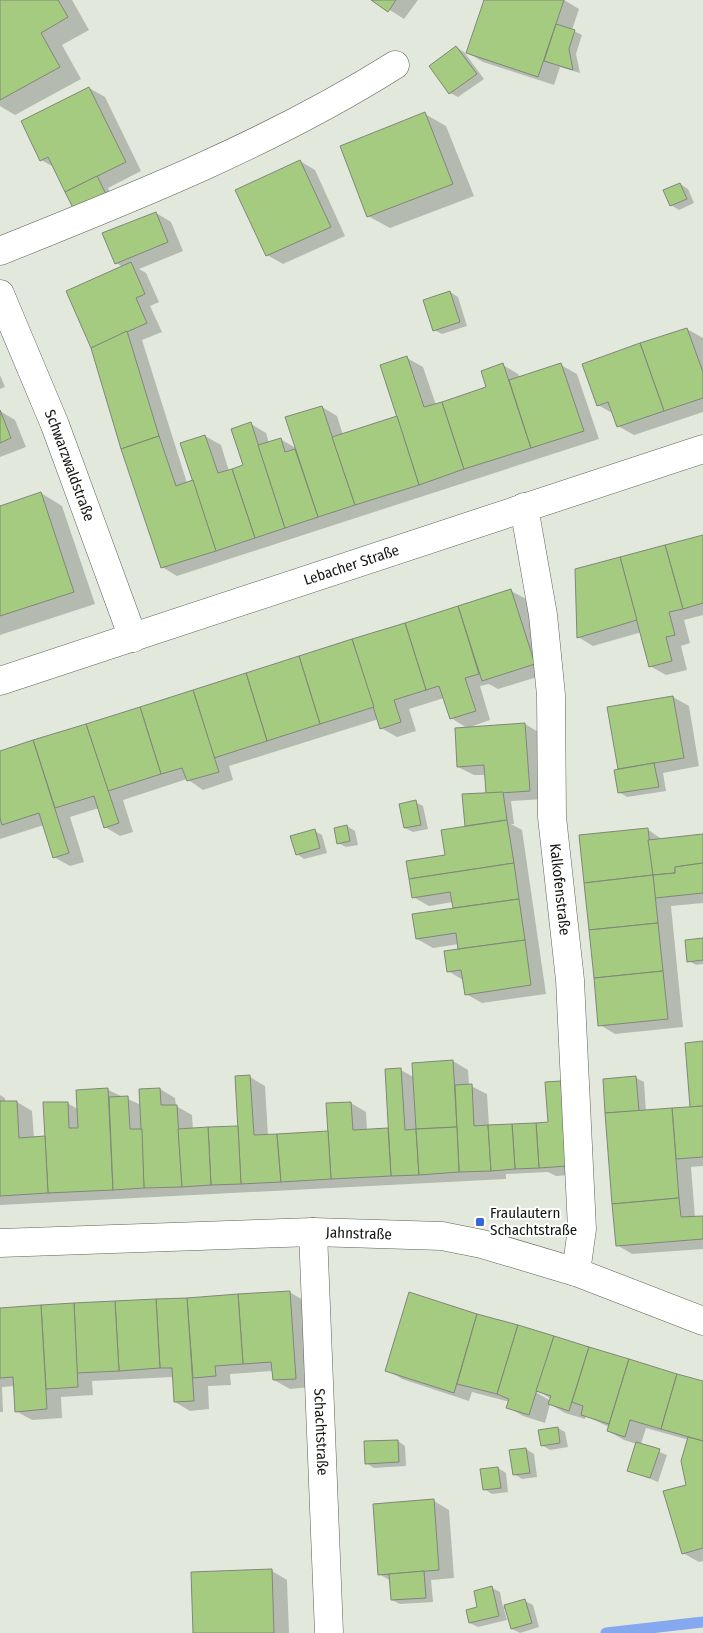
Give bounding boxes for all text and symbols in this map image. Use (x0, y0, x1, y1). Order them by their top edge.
street label: Schwarzwaldstraße (41, 407, 98, 524)
street label: Lebacher Straße (301, 541, 401, 589)
street label: Kalkofenstraße (546, 843, 574, 936)
place label: Fraulautern Schachtstraße (490, 1204, 577, 1239)
marker: Fraulautern Schachtstraße (474, 1216, 486, 1228)
street label: Jahnstraße (325, 1223, 392, 1243)
street label: Schachtstraße (310, 1388, 332, 1476)

